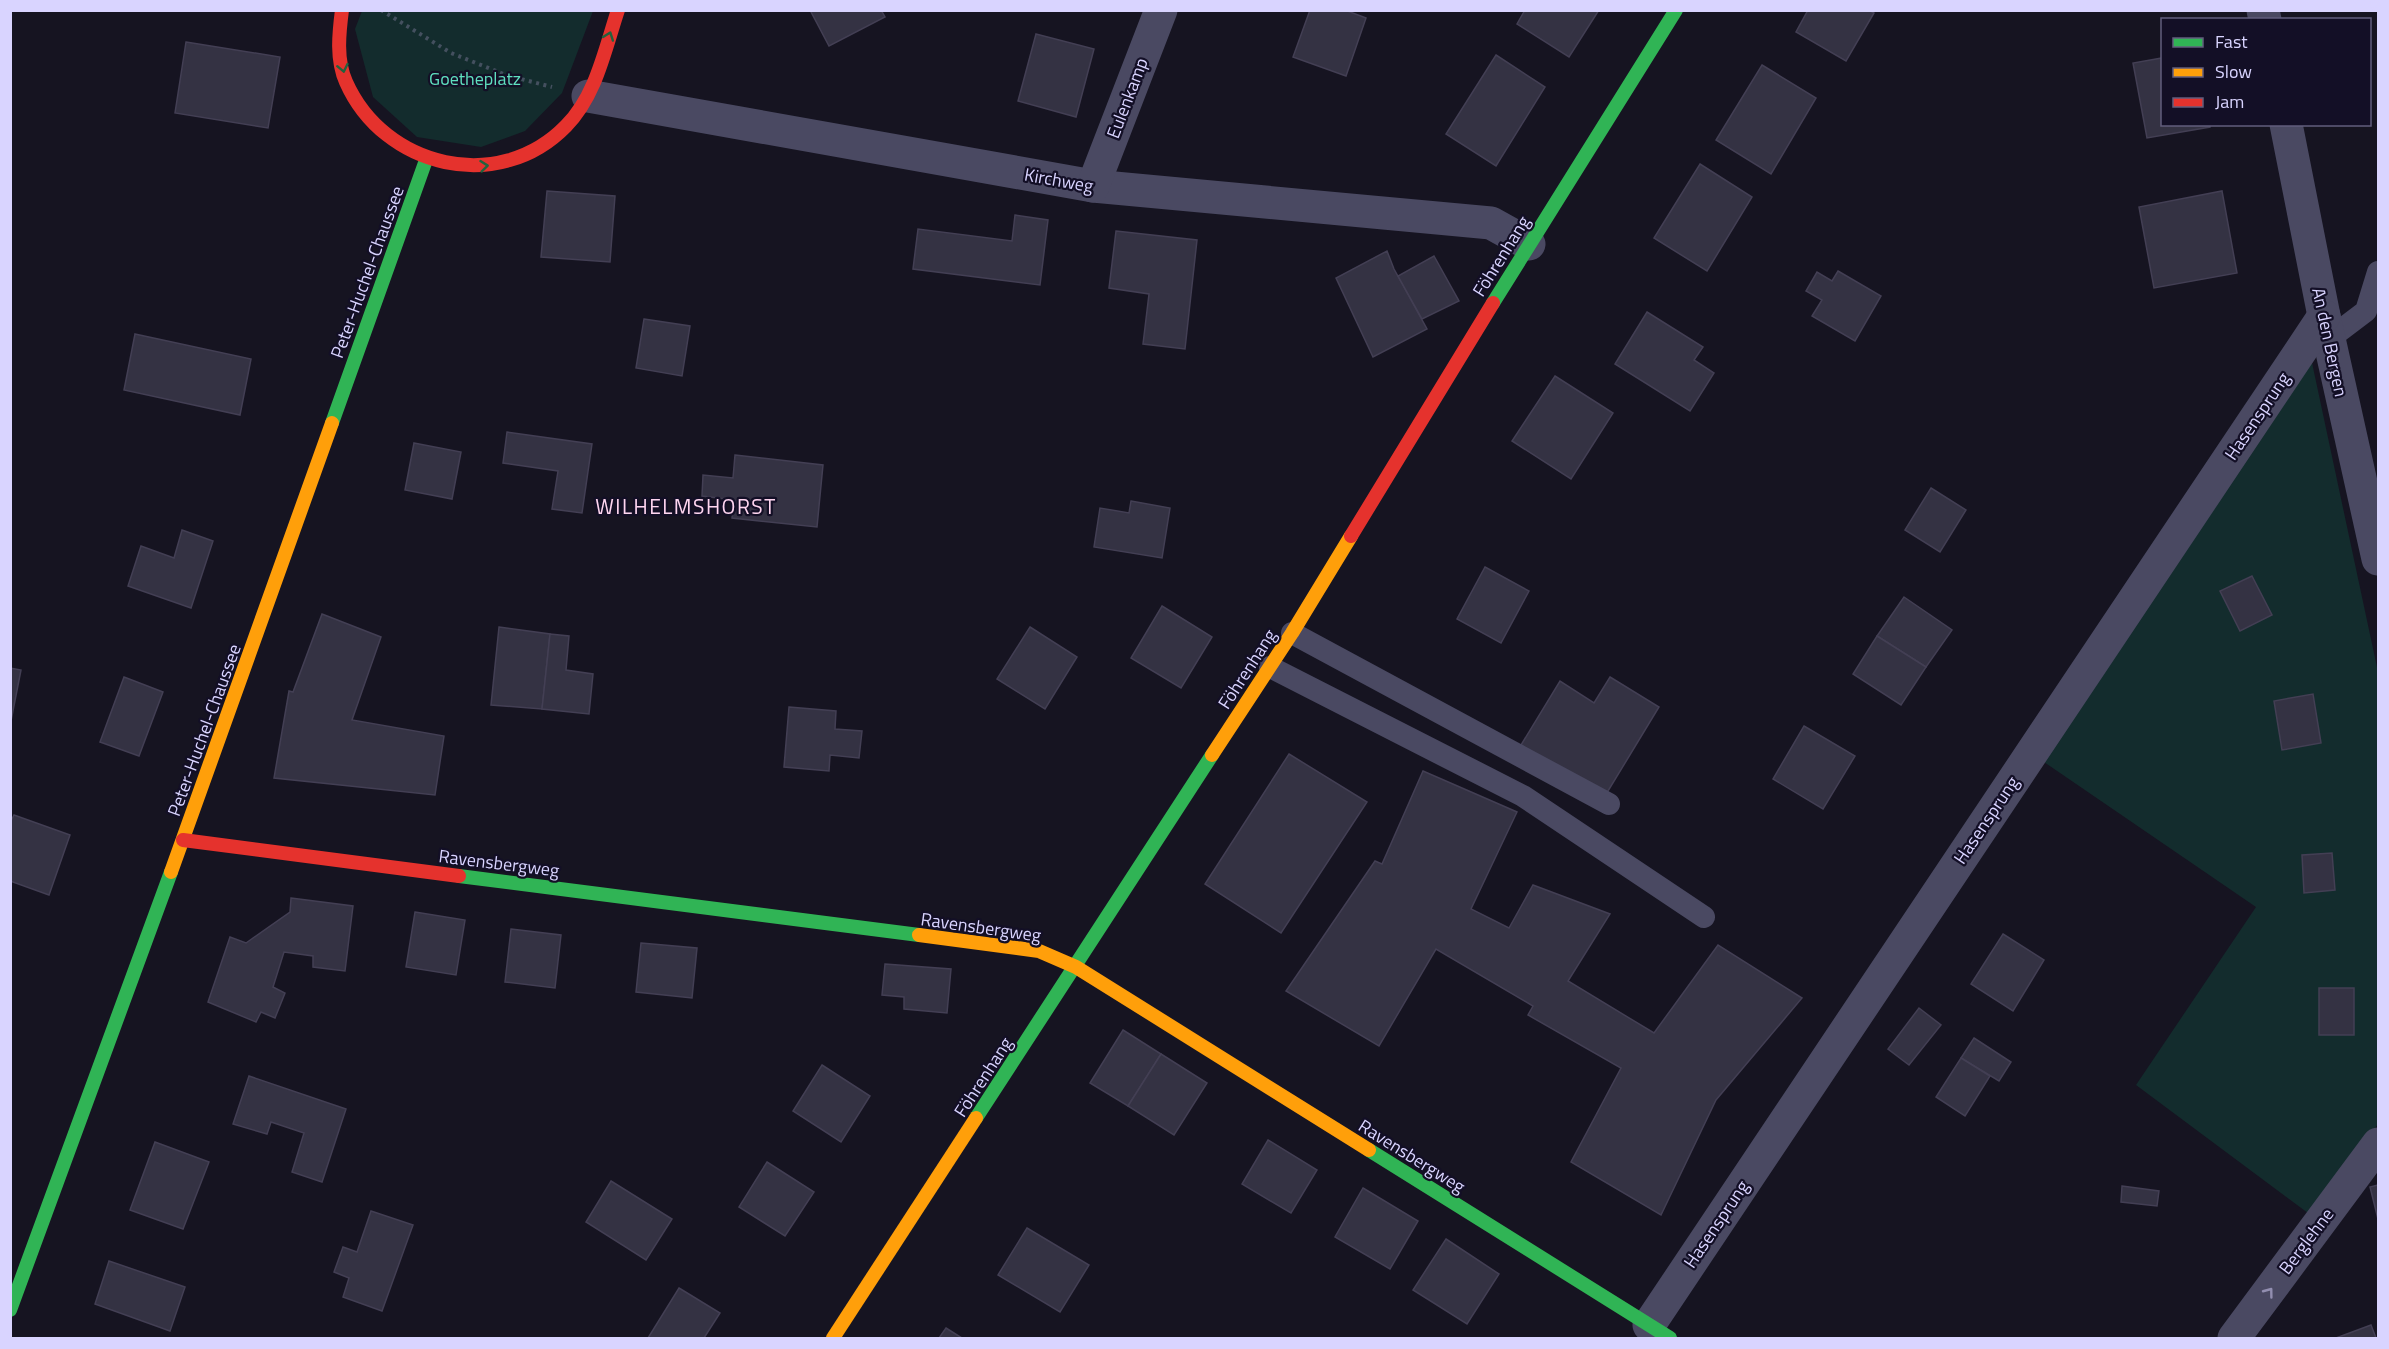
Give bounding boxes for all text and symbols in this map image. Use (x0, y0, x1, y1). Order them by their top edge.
legend (2161, 18, 2371, 126)
text: Fast (2215, 28, 2248, 55)
one-way arrow (602, 31, 615, 42)
street label: Eulenkamp (1099, 54, 1155, 142)
text: Slow (2215, 58, 2252, 85)
one-way arrow (336, 63, 349, 73)
park label: Goetheplatz (429, 65, 521, 92)
text: Jam (2215, 88, 2244, 115)
one-way arrow (479, 160, 488, 173)
street label: Kirchweg (1022, 161, 1096, 199)
street label: Peter-Huchel-Chaussee (323, 182, 411, 362)
street label: Föhrenhang (1466, 210, 1536, 302)
street label: An den Bergen (2305, 285, 2355, 399)
street label: Hasensprung (2218, 367, 2296, 465)
district label: WILHELMSHORST (595, 490, 777, 522)
street label: Föhrenhang (1211, 624, 1283, 714)
street label: Peter-Huchel-Chaussee (160, 640, 248, 820)
street label: Hasensprung (1947, 771, 2025, 869)
street label: Ravensbergweg (437, 842, 561, 884)
street label: Ravensbergweg (919, 905, 1043, 949)
street label: Föhrenhang (947, 1032, 1019, 1122)
street label: Ravensbergweg (1353, 1112, 1471, 1200)
street label: Hasensprung (1677, 1175, 1755, 1273)
street label: Berglehne (2272, 1202, 2340, 1280)
one-way arrow (2261, 1287, 2272, 1298)

